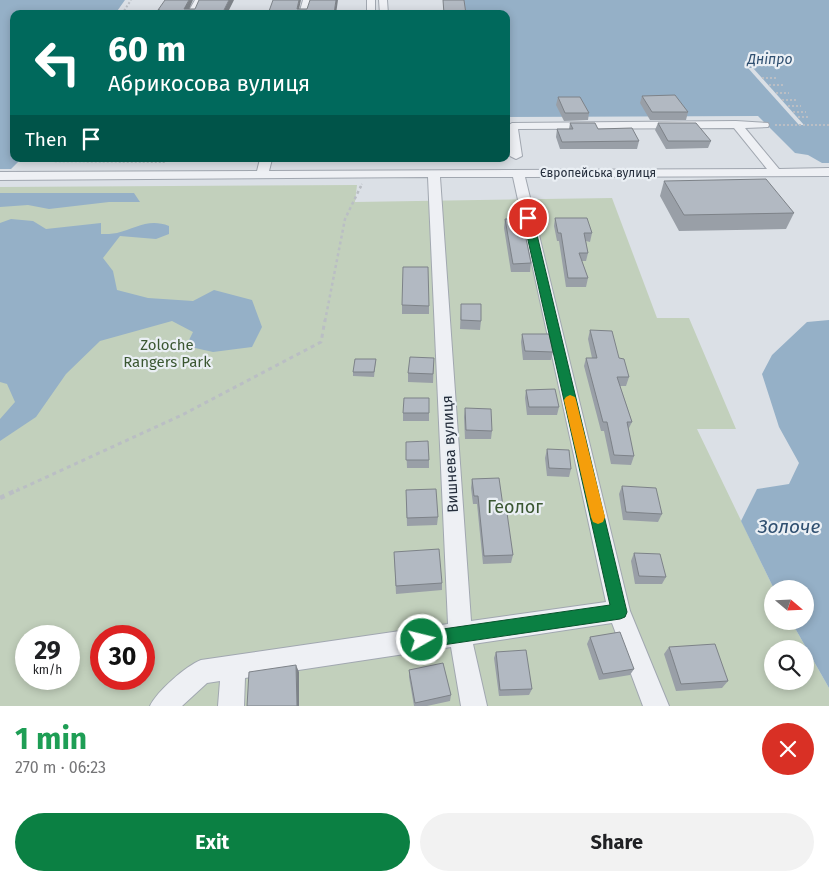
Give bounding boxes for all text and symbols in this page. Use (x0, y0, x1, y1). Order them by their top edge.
text: 60 m (108, 28, 186, 70)
icon: left (25, 30, 90, 95)
water label: Дніпро (747, 51, 792, 68)
text: Абрикосова вулиця (108, 70, 310, 97)
icon: arrive (77, 125, 105, 153)
text: Then (25, 128, 67, 151)
street label: Європейська вулиця (540, 166, 656, 180)
pin (507, 197, 549, 239)
icon: arrive (514, 204, 542, 232)
park label: Zoloche Rangers Park (123, 336, 211, 371)
street label: Вишнева вулиця (438, 395, 462, 513)
park label: Геолог (487, 496, 543, 518)
water label: Золоче (757, 515, 820, 538)
north arrow (764, 580, 814, 630)
map controls (764, 580, 814, 690)
position arrow (395, 613, 447, 665)
speed limit sign: 30 (90, 625, 155, 690)
text: 29 (34, 636, 61, 666)
button: search (764, 640, 814, 690)
text: km/h (33, 663, 62, 677)
text: 1 min (15, 721, 87, 757)
button: close (762, 723, 814, 775)
text: 270 m · 06:23 (15, 758, 106, 777)
button: Exit (15, 813, 410, 871)
button: Share (420, 813, 814, 871)

